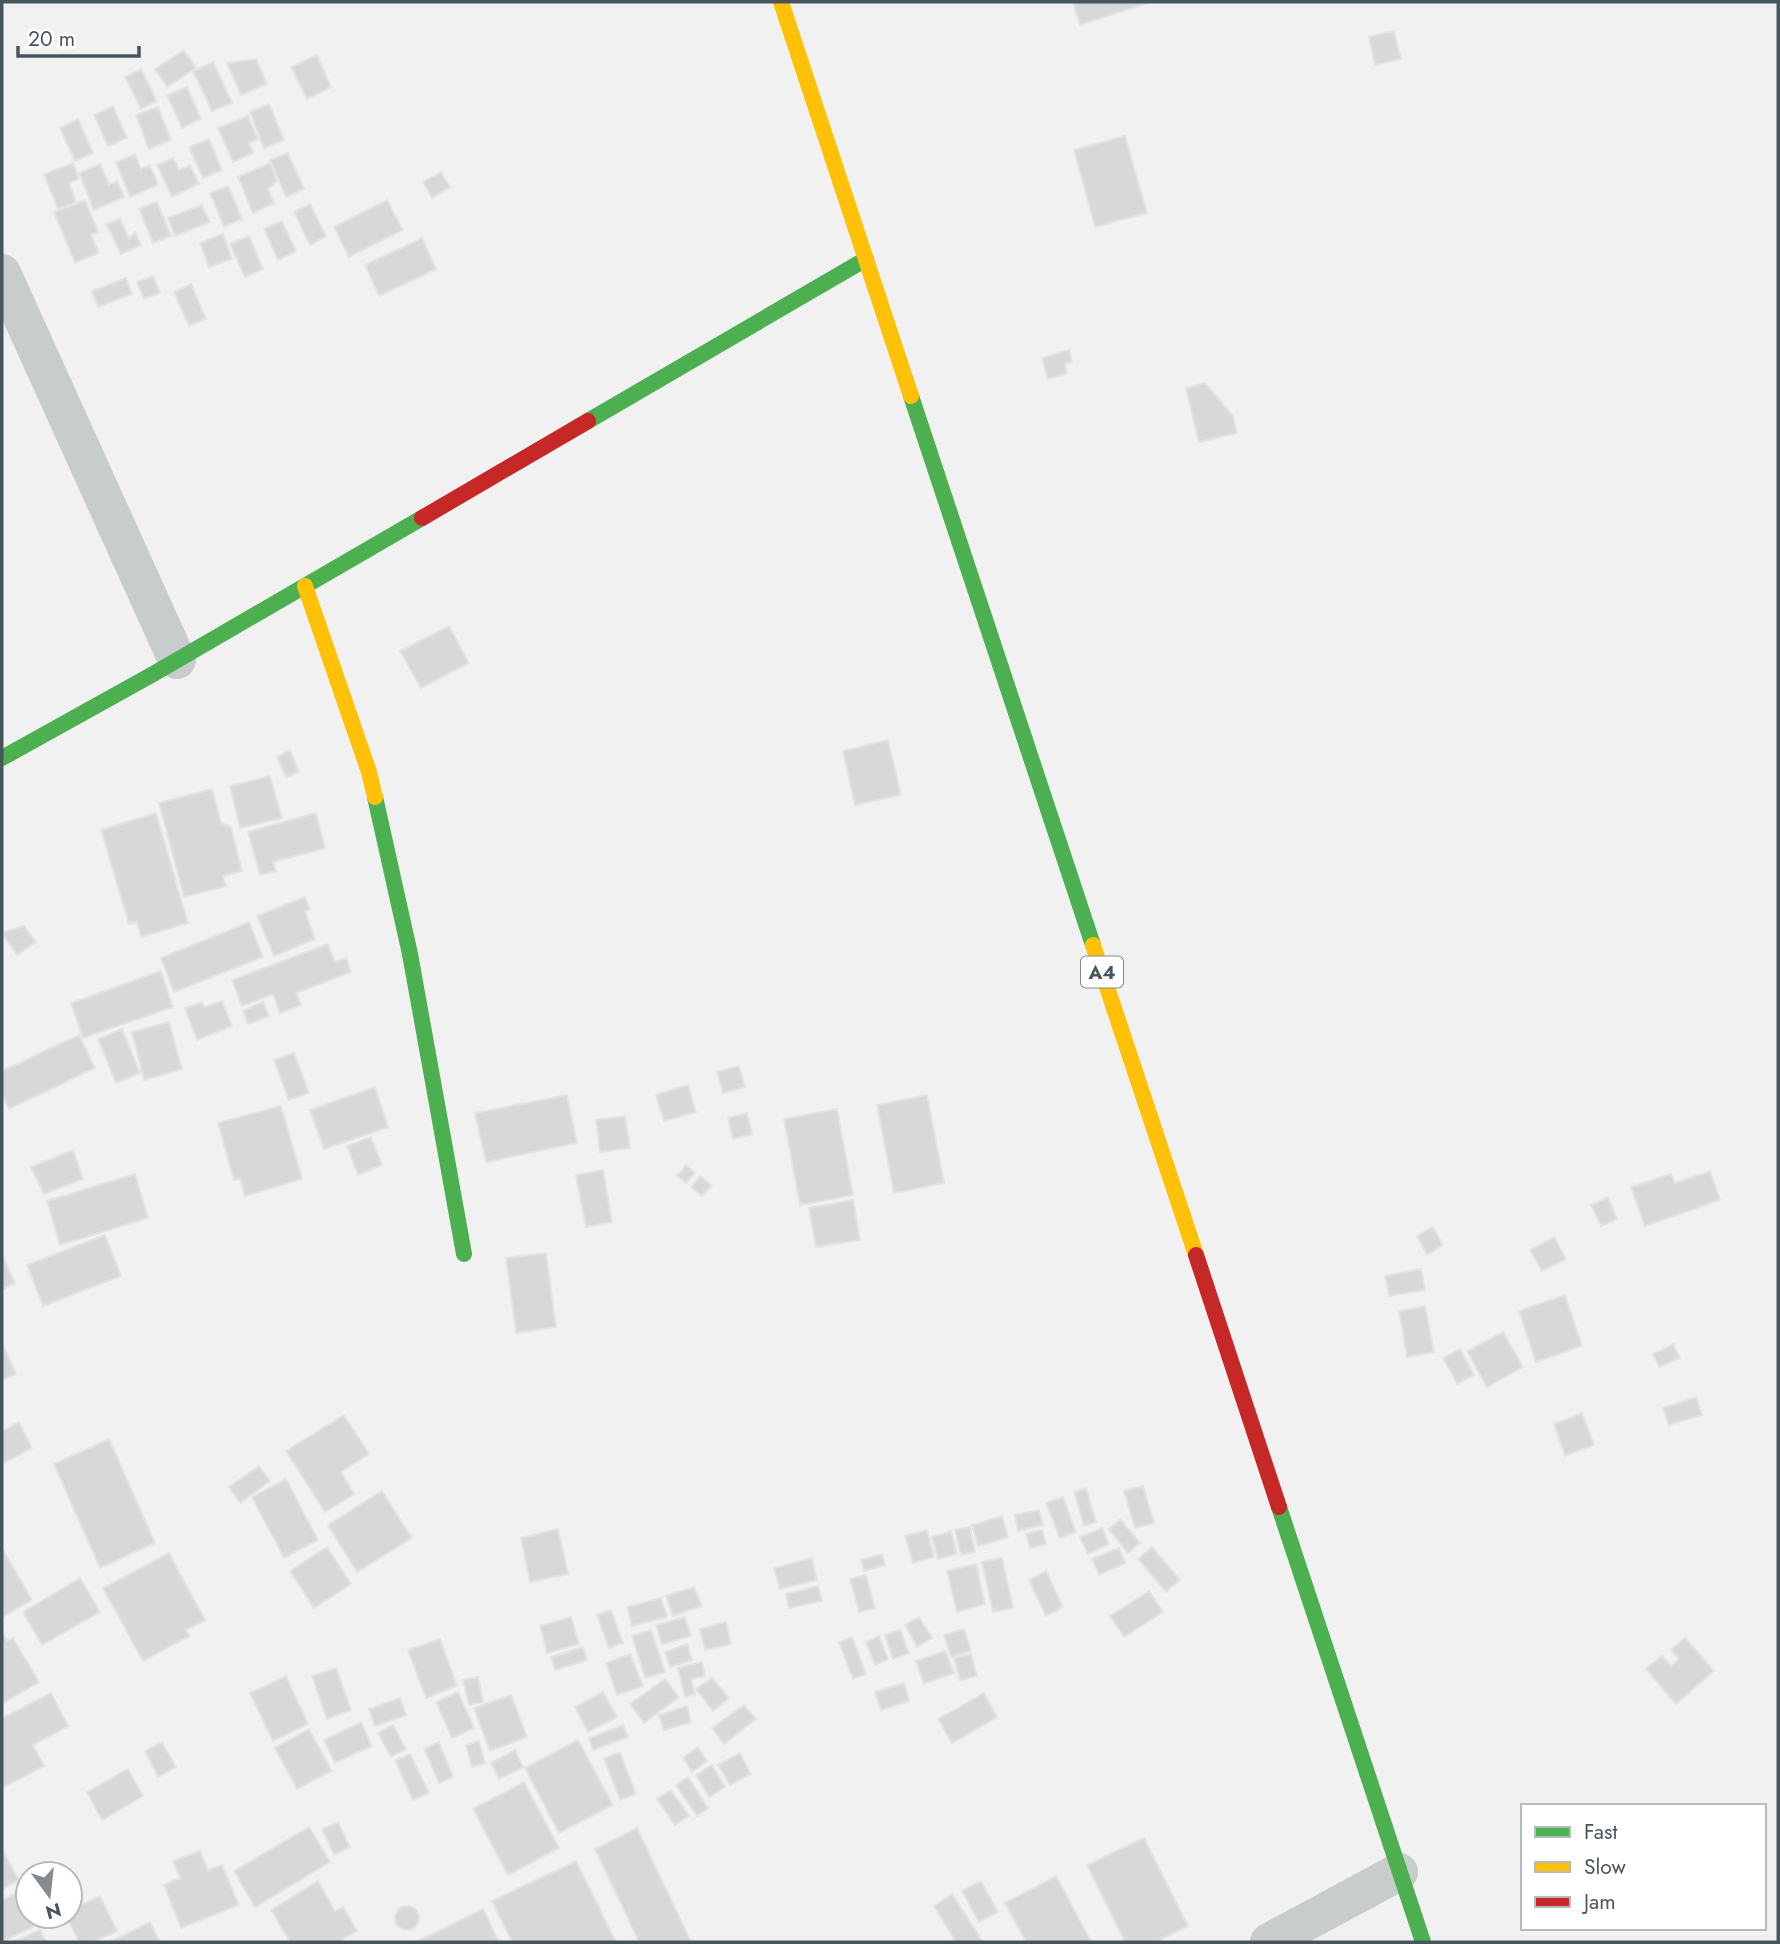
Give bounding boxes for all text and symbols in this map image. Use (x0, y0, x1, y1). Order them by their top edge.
scale bar (18, 14, 138, 58)
text: 20 m (28, 24, 75, 54)
road number: A4 (1081, 956, 1123, 988)
legend (1521, 1804, 1766, 1930)
text: Fast (1584, 1817, 1617, 1847)
text: Slow (1584, 1852, 1626, 1882)
north arrow (14, 1860, 84, 1930)
text: Jam (1581, 1887, 1616, 1917)
text: N (42, 1896, 64, 1926)

